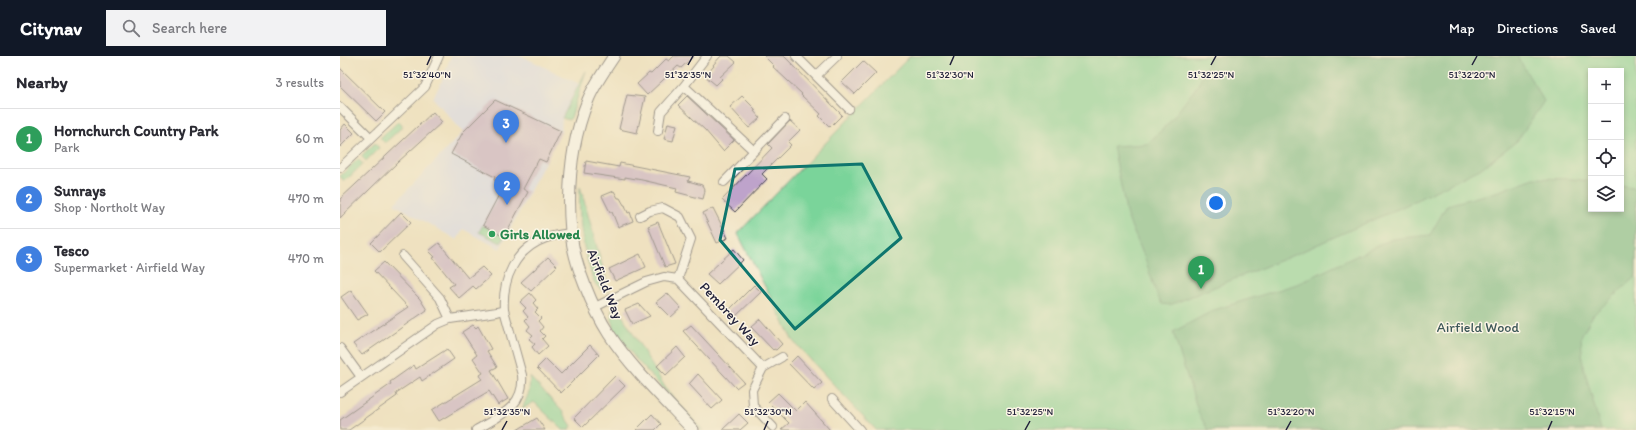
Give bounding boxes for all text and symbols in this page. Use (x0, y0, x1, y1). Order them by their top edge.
search box (106, 10, 386, 46)
text: Citynav (20, 17, 82, 40)
icon: search (120, 17, 142, 39)
text: Search here (152, 19, 227, 37)
text: Map (1449, 20, 1475, 37)
text: Directions (1497, 20, 1558, 37)
text: Saved (1580, 20, 1616, 37)
text: 51°32'40"N (403, 68, 451, 81)
text: 51°32'35"N (665, 68, 712, 81)
text: 51°32'30"N (926, 68, 974, 81)
text: 51°32'25"N (1188, 68, 1234, 81)
text: 51°32'20"N (1448, 68, 1496, 81)
map controls (1588, 68, 1624, 212)
button: + (1588, 68, 1624, 104)
text: Nearby (16, 72, 68, 92)
text: 3 results (275, 75, 324, 90)
button: − (1588, 104, 1624, 140)
pin: 3 (493, 110, 519, 143)
text: Hornchurch Country Park (54, 122, 219, 140)
text: 1 (26, 131, 32, 146)
text: 60 m (295, 131, 324, 146)
text: Park (54, 140, 80, 155)
button: locate (1588, 140, 1624, 176)
pin: 2 (494, 172, 520, 205)
button: layers (1588, 176, 1624, 212)
text: Sunrays (54, 182, 106, 200)
text: 2 (26, 191, 32, 206)
text: 470 m (288, 191, 324, 206)
your location (1206, 193, 1226, 213)
text: Shop · Northolt Way (54, 200, 165, 215)
place label: Girls Allowed (500, 226, 580, 243)
marker: Girls Allowed (487, 229, 497, 239)
text: Tesco (54, 242, 89, 260)
street label: Airfield Way (583, 246, 627, 322)
text: 3 (25, 251, 33, 266)
text: 470 m (288, 251, 324, 266)
pin: 1 (1188, 256, 1214, 289)
text: Supermarket · Airfield Way (54, 260, 205, 275)
street label: Pembrey Way (696, 279, 764, 350)
park label: Airfield Wood (1437, 319, 1519, 336)
text: 51°32'35"N (484, 405, 531, 418)
text: 51°32'30"N (744, 405, 792, 418)
text: 51°32'25"N (1007, 405, 1053, 418)
text: 51°32'20"N (1267, 405, 1315, 418)
text: 51°32'15"N (1529, 405, 1575, 418)

